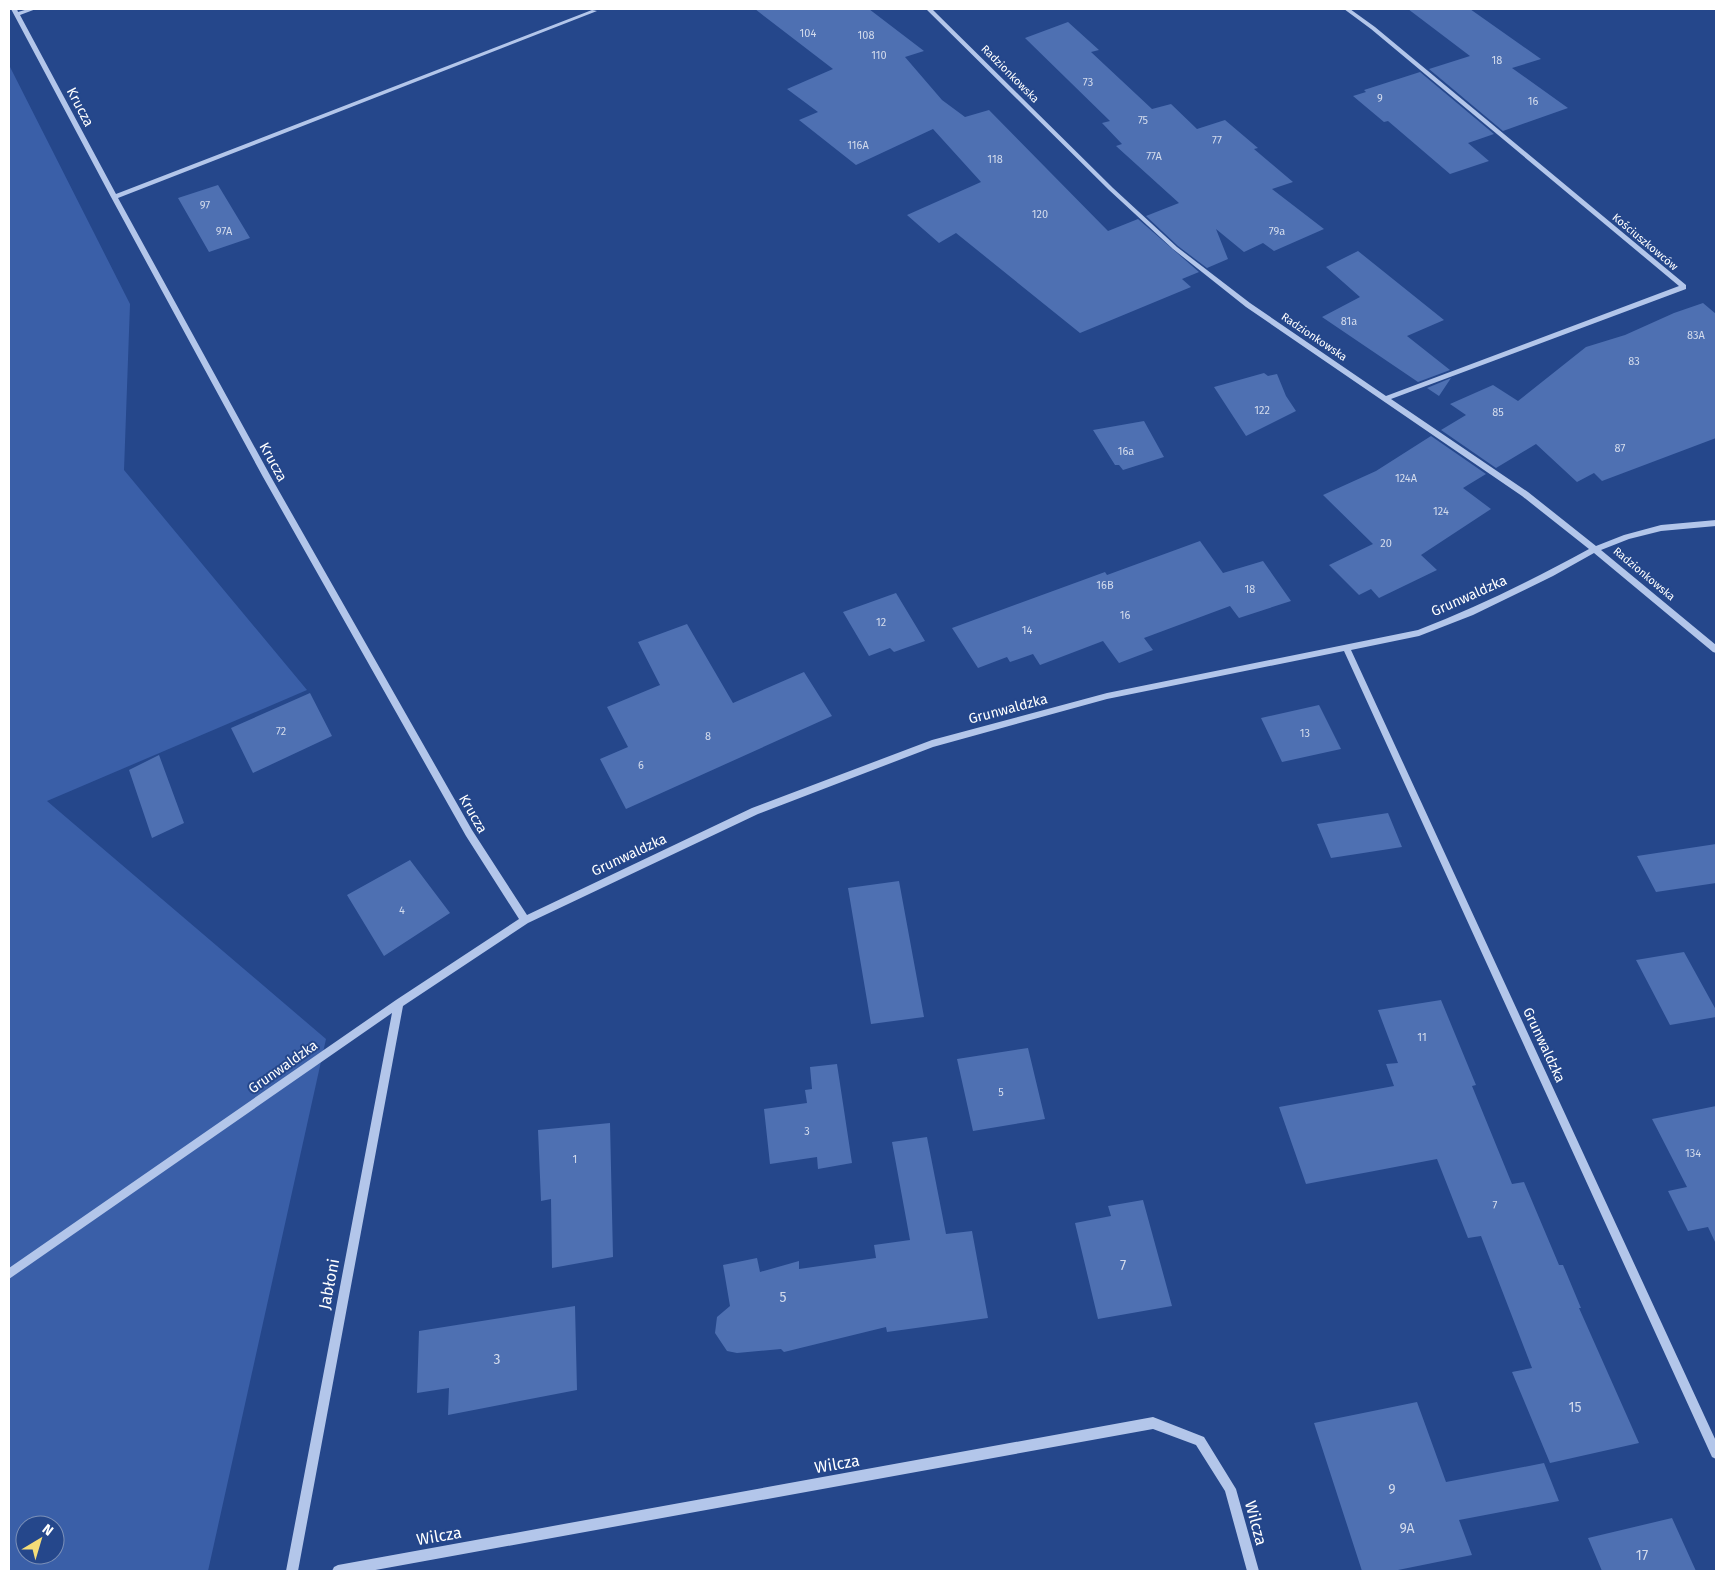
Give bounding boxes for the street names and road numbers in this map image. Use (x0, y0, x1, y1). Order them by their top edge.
street label: Radzionkowska (978, 42, 1042, 106)
street label: Krucza (63, 84, 97, 130)
street label: Kościuszkowców (1609, 211, 1681, 273)
street label: Radzionkowska (1279, 310, 1349, 364)
street label: Krucza (255, 440, 291, 484)
street label: Radzionkowska (1611, 544, 1677, 604)
street label: Grunwaldzka (1429, 572, 1509, 620)
street label: Grunwaldzka (967, 690, 1049, 728)
street label: Krucza (455, 792, 491, 836)
street label: Grunwaldzka (589, 830, 669, 880)
street label: Grunwaldzka (1519, 1005, 1569, 1085)
street label: Grunwaldzka (245, 1037, 321, 1097)
street label: Jabłoni (315, 1257, 343, 1311)
street label: Wilcza (813, 1451, 861, 1477)
street label: Wilcza (1241, 1499, 1271, 1547)
street label: Wilcza (415, 1523, 463, 1549)

